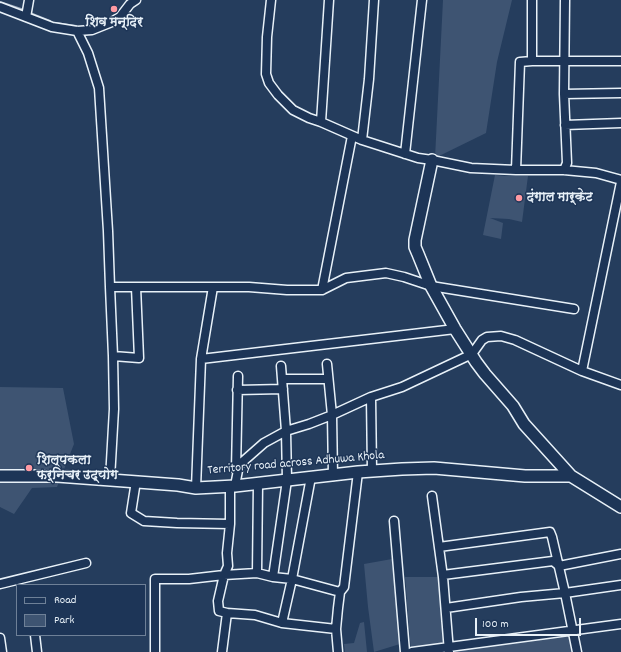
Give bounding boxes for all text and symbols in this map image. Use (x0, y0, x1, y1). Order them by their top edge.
marker: शिव मन्दिर (109, 4, 119, 14)
place label: शिव मन्दिर (85, 15, 143, 31)
place label: दंगाल मार्केट (527, 190, 593, 206)
marker: दंगाल मार्केट (514, 193, 524, 203)
street label: Territory road across Adhuwa Khola (207, 449, 385, 479)
place label: शिल्पकला फर्निचर उद्योग (37, 453, 118, 484)
marker: शिल्पकला फर्निचर उद्योग (24, 463, 34, 473)
legend (16, 584, 146, 636)
text: Road (54, 592, 76, 609)
scale bar (477, 610, 583, 636)
text: Park (54, 612, 74, 629)
text: 100 m (482, 616, 509, 633)

